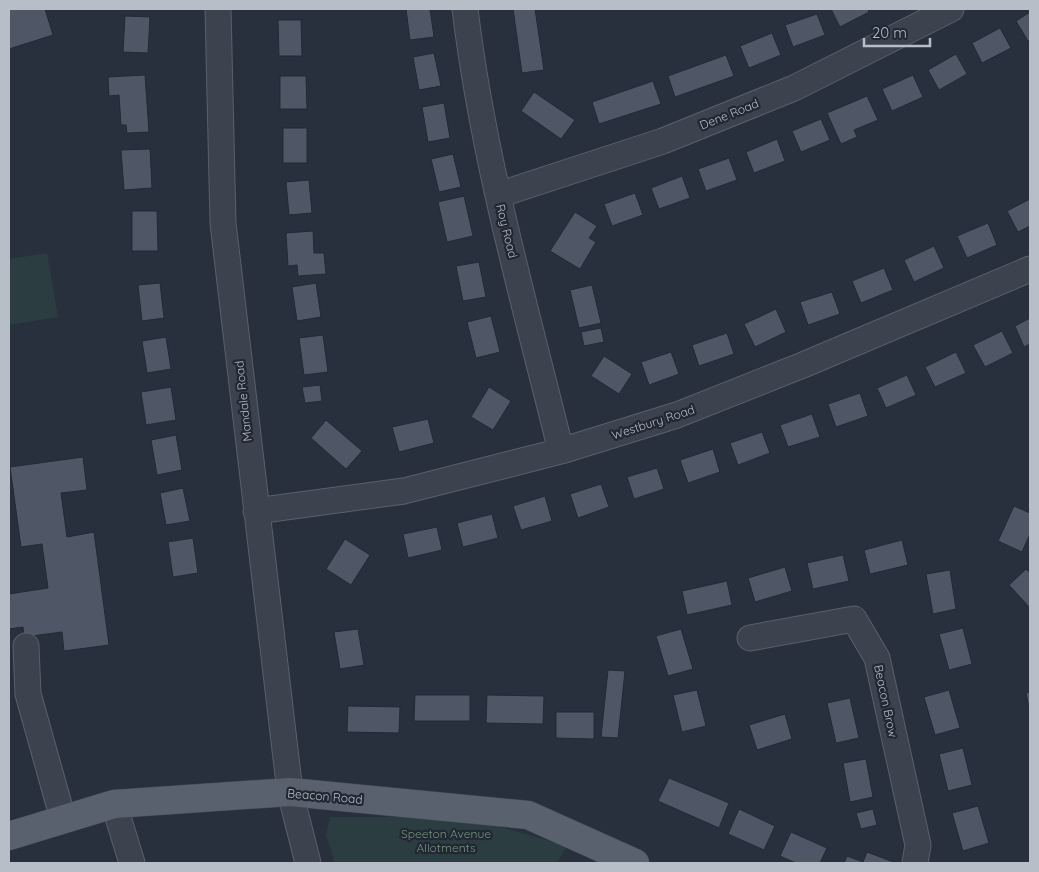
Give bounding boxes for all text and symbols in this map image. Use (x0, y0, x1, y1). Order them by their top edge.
scale bar (864, 15, 930, 47)
text: 20 m (872, 23, 907, 42)
street label: Dene Road (697, 95, 761, 133)
street label: Roy Road (493, 202, 521, 260)
street label: Mandale Road (231, 360, 255, 442)
street label: Westbury Road (610, 402, 696, 442)
street label: Beacon Brow (871, 663, 901, 739)
street label: Beacon Road (287, 785, 363, 807)
park label: Speeton Avenue Allotments (401, 826, 491, 855)

